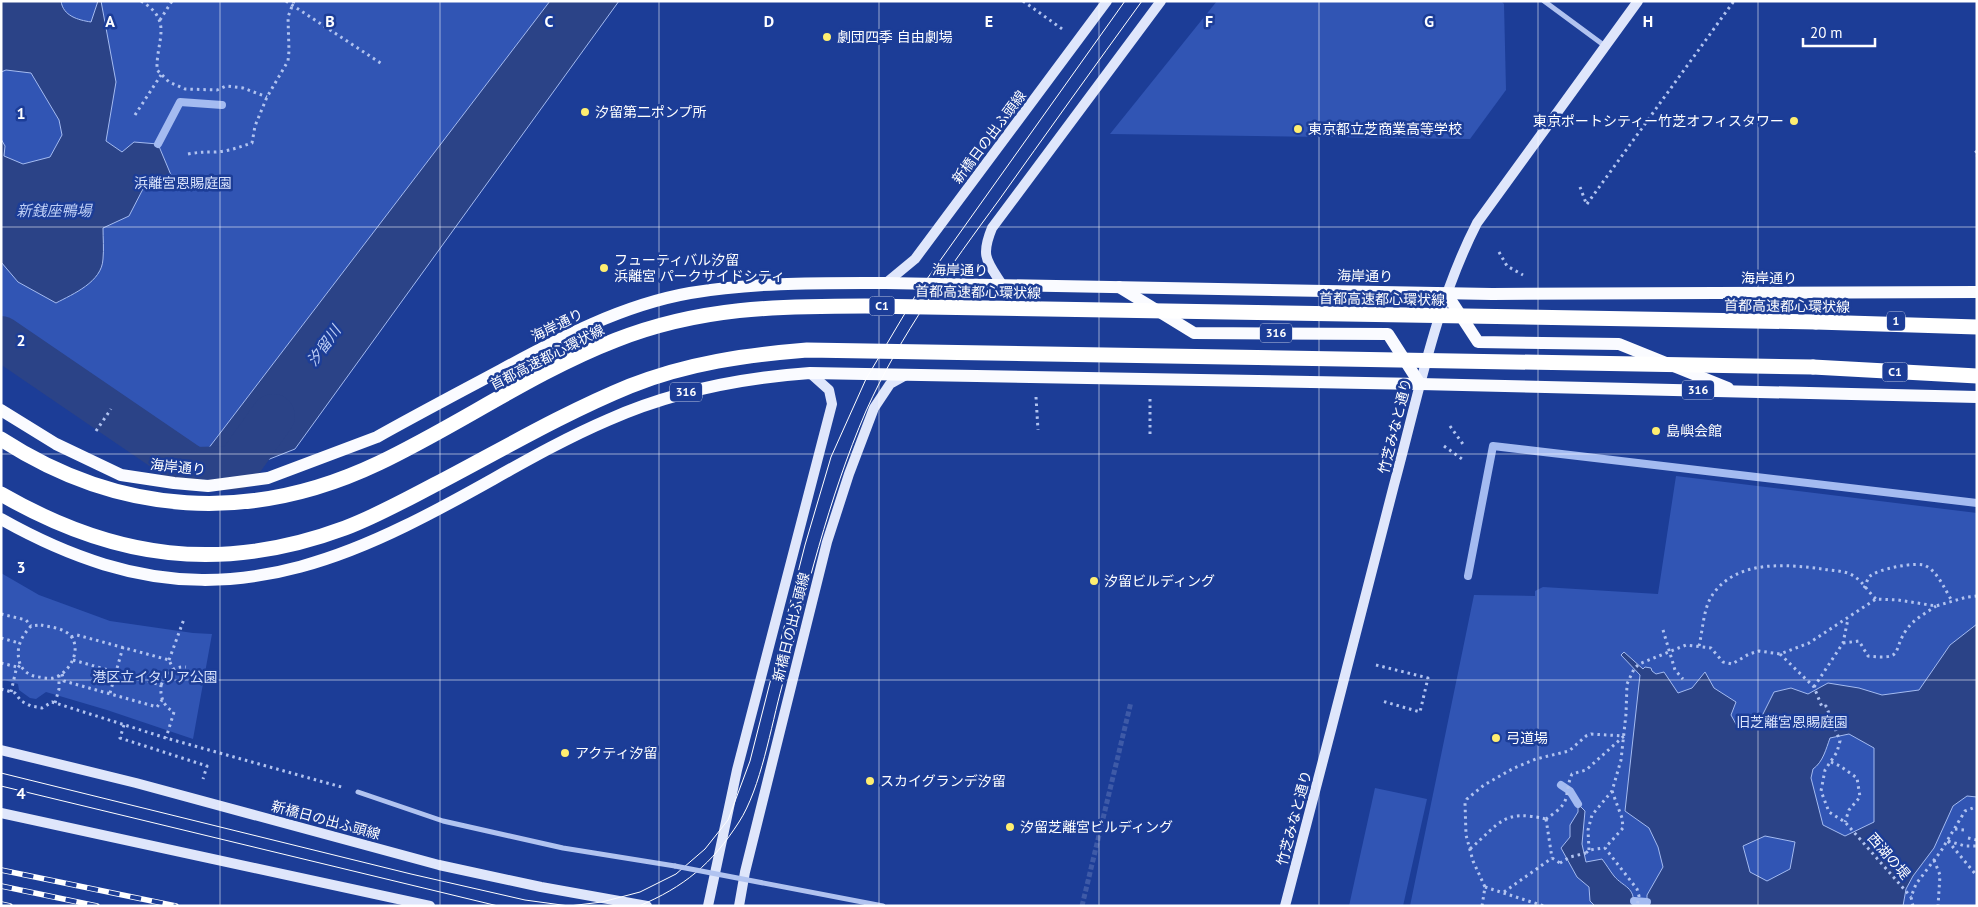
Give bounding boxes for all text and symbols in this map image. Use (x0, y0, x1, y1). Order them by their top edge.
text: A (105, 11, 115, 31)
text: B (325, 11, 335, 31)
text: C (545, 11, 554, 31)
text: D (764, 11, 774, 31)
text: E (985, 11, 993, 31)
text: F (1205, 11, 1213, 31)
text: G (1424, 11, 1434, 31)
text: H (1643, 11, 1653, 31)
scale bar (1803, 15, 1876, 47)
text: 20 m (1810, 23, 1843, 42)
place label: 劇団四季 自由劇場 (837, 28, 953, 46)
marker: 劇団四季 自由劇場 (821, 31, 833, 43)
street label: 新橋日の出ふ頭線 (948, 87, 1030, 187)
text: 1 (16, 103, 26, 123)
place label: 汐留第二ポンプ所 (595, 103, 707, 121)
marker: 汐留第二ポンプ所 (579, 106, 591, 118)
place label: 東京ポートシティー竹芝オフィスタワー (1533, 112, 1784, 130)
marker: 東京ポートシティー竹芝オフィスタワー (1788, 115, 1800, 127)
place label: 東京都立芝商業高等学校 (1308, 120, 1462, 138)
marker: 東京都立芝商業高等学校 (1292, 123, 1304, 135)
park label: 浜離宮恩賜庭園 (134, 174, 232, 192)
water label: 新銭座鴨場 (16, 201, 93, 220)
place label: フューティバル汐留 浜離宮 パークサイドシティ (614, 251, 785, 285)
street label: 海岸通り (932, 261, 988, 279)
marker: フューティバル汐留 浜離宮 パークサイドシティ (598, 262, 610, 274)
street label: 海岸通り (1337, 267, 1393, 285)
street label: 海岸通り (1741, 269, 1797, 287)
street label: 首都高速都心環状線 (915, 282, 1041, 302)
street label: 首都高速都心環状線 (1319, 289, 1445, 309)
road number: C1 (870, 296, 894, 316)
street label: 首都高速都心環状線 (1724, 296, 1850, 316)
street label: 海岸通り (528, 305, 586, 345)
road number: 1 (1887, 312, 1905, 331)
water label: 汐留川 (303, 320, 346, 369)
street label: 首都高速都心環状線 (487, 320, 607, 394)
road number: 316 (1260, 323, 1292, 342)
text: 2 (16, 330, 26, 350)
road number: C1 (1882, 362, 1908, 382)
street label: 竹芝みなと通り (1374, 376, 1416, 476)
road number: 316 (1682, 380, 1714, 400)
road number: 316 (670, 382, 702, 402)
place label: 島嶼会館 (1666, 422, 1722, 440)
marker: 島嶼会館 (1650, 425, 1662, 437)
street label: 海岸通り (149, 455, 207, 479)
text: 3 (16, 557, 26, 577)
street label: 新橋日の出ふ頭線 (769, 570, 813, 684)
place label: 汐留ビルディング (1104, 572, 1215, 590)
marker: 汐留ビルディング (1088, 575, 1100, 587)
park label: 港区立イタリア公園 (92, 668, 218, 686)
park label: 旧芝離宮恩賜庭園 (1736, 713, 1848, 731)
place label: 弓道場 (1506, 729, 1548, 747)
marker: 弓道場 (1490, 732, 1502, 744)
place label: アクティ汐留 (575, 744, 657, 762)
marker: アクティ汐留 (559, 747, 571, 759)
street label: 竹芝みなと通り (1273, 768, 1315, 868)
place label: スカイグランデ汐留 (880, 772, 1006, 790)
marker: スカイグランデ汐留 (864, 775, 876, 787)
text: 4 (16, 783, 26, 803)
street label: 新橋日の出ふ頭線 (270, 797, 382, 843)
place label: 汐留芝離宮ビルディング (1020, 818, 1173, 836)
marker: 汐留芝離宮ビルディング (1004, 821, 1016, 833)
street label: 西湖の堤 (1864, 829, 1914, 883)

